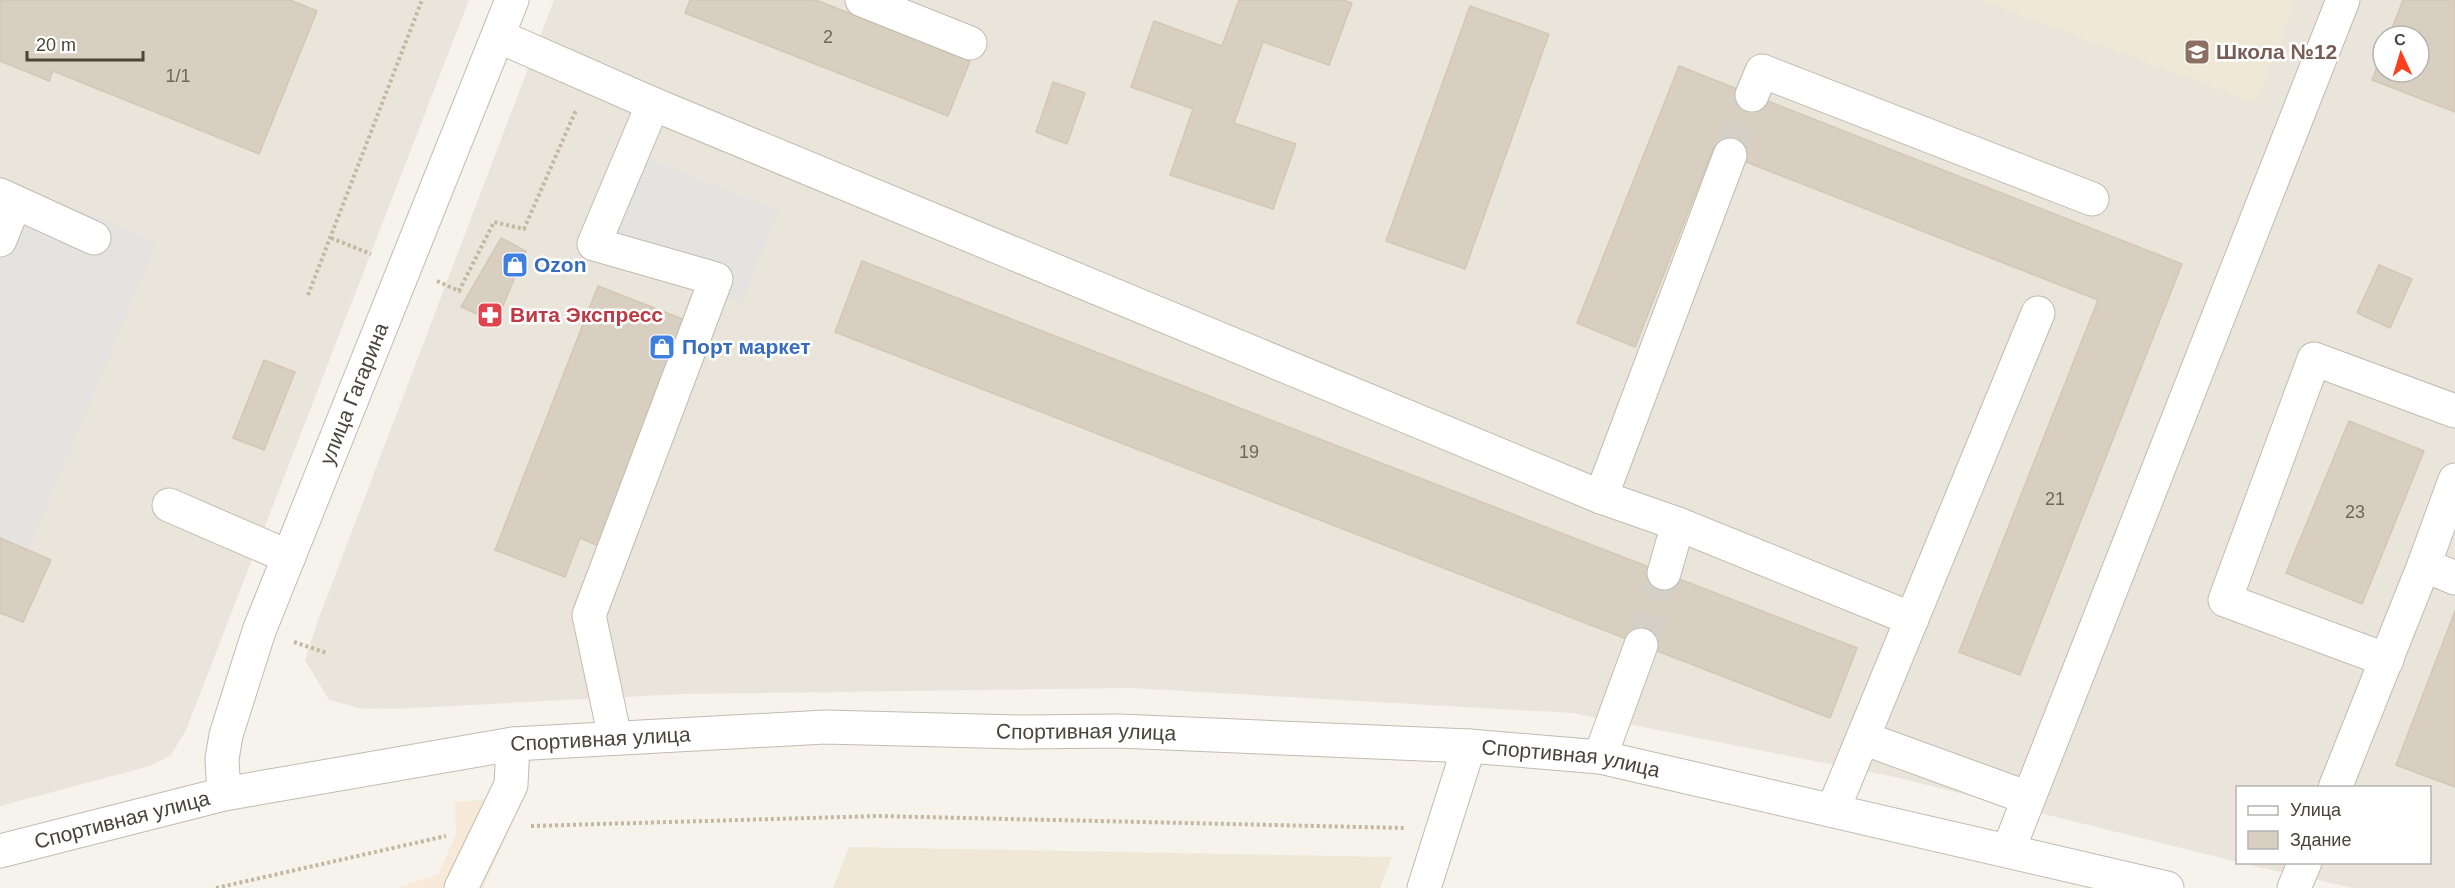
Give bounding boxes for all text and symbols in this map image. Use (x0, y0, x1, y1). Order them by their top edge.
scale bar (27, 24, 142, 62)
north arrow (2371, 24, 2431, 84)
house number: 2 (823, 27, 833, 47)
text: С (2394, 31, 2407, 48)
text: 20 m (36, 35, 76, 55)
school or university icon: Школа №12 (2182, 37, 2212, 67)
place label: Школа №12 (2216, 40, 2337, 63)
house number: 1/1 (165, 66, 191, 86)
shop icon: Ozon (500, 250, 530, 280)
place label: Ozon (534, 253, 587, 276)
pharmacy icon: Вита Экспресс (475, 300, 505, 330)
place label: Вита Экспресс (510, 303, 663, 326)
street label: улица Гагарина (315, 319, 393, 468)
shop icon: Порт маркет (647, 332, 677, 362)
place label: Порт маркет (682, 335, 811, 358)
house number: 19 (1239, 442, 1259, 462)
house number: 21 (2045, 489, 2065, 509)
house number: 23 (2345, 502, 2365, 522)
street label: Спортивная улица (996, 719, 1177, 744)
street label: Спортивная улица (510, 722, 691, 755)
street label: Спортивная улица (1481, 735, 1663, 782)
street label: Спортивная улица (32, 786, 212, 853)
legend (2236, 786, 2431, 864)
text: Улица (2290, 800, 2342, 820)
text: Здание (2290, 830, 2351, 850)

